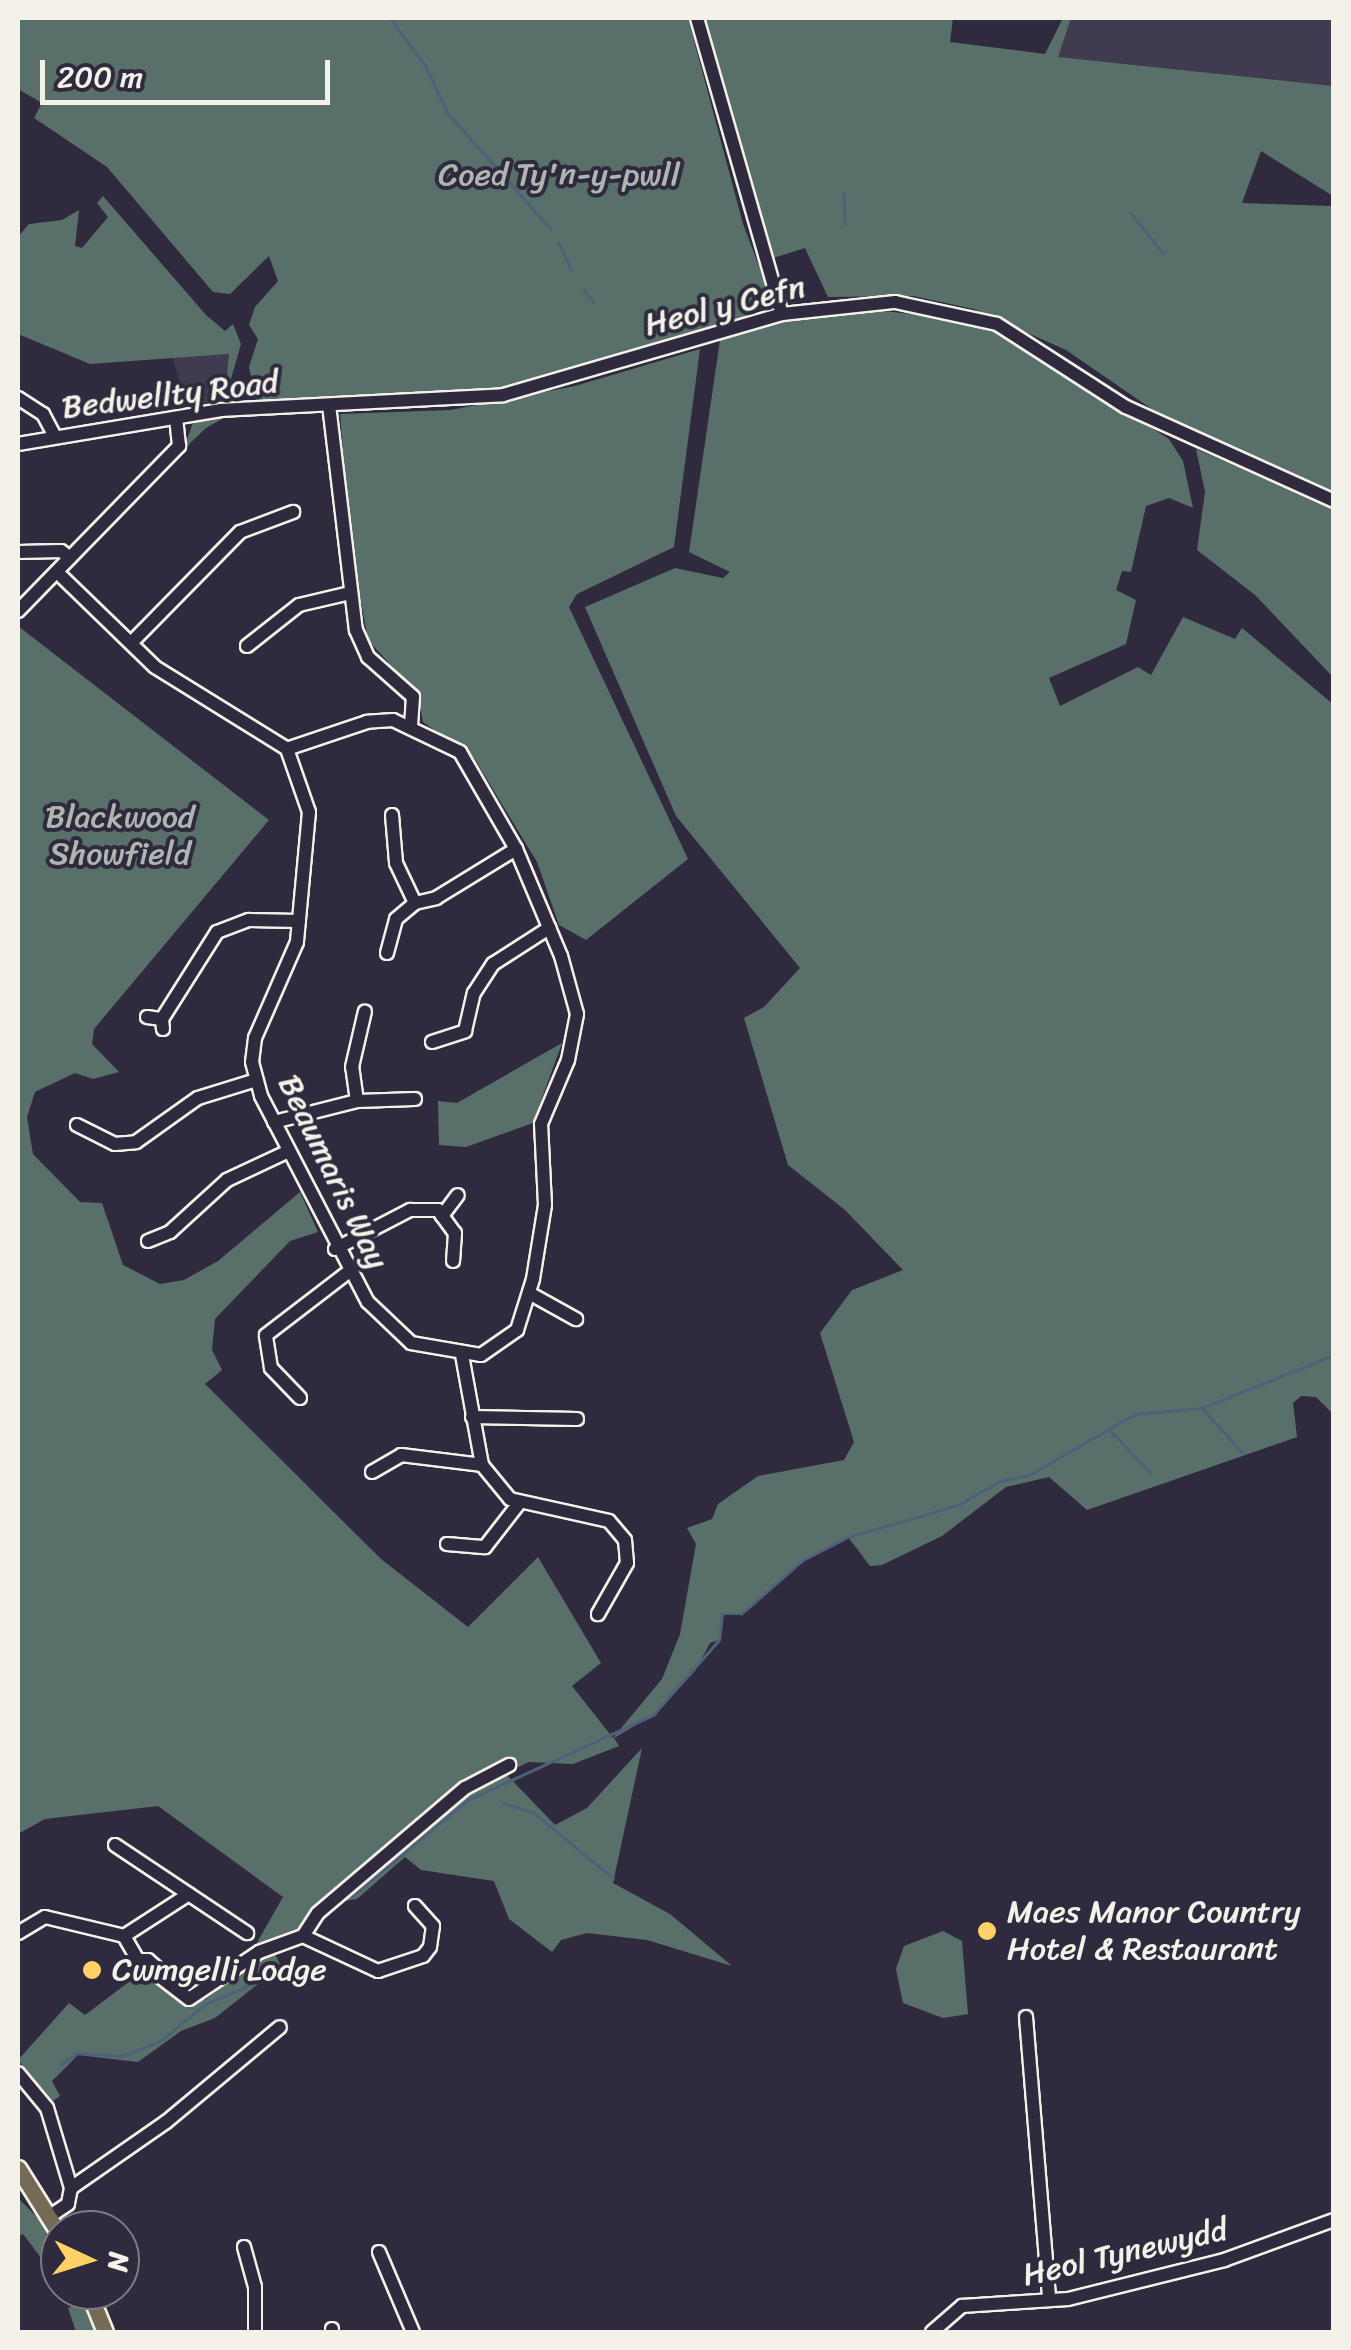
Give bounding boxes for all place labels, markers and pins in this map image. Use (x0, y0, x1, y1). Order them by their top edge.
place label: Maes Manor Country Hotel & Restaurant (1007, 1894, 1300, 1969)
marker: Maes Manor Country Hotel & Restaurant (976, 1920, 998, 1942)
place label: Cwmgelli Lodge (112, 1951, 327, 1989)
marker: Cwmgelli Lodge (81, 1959, 103, 1981)

